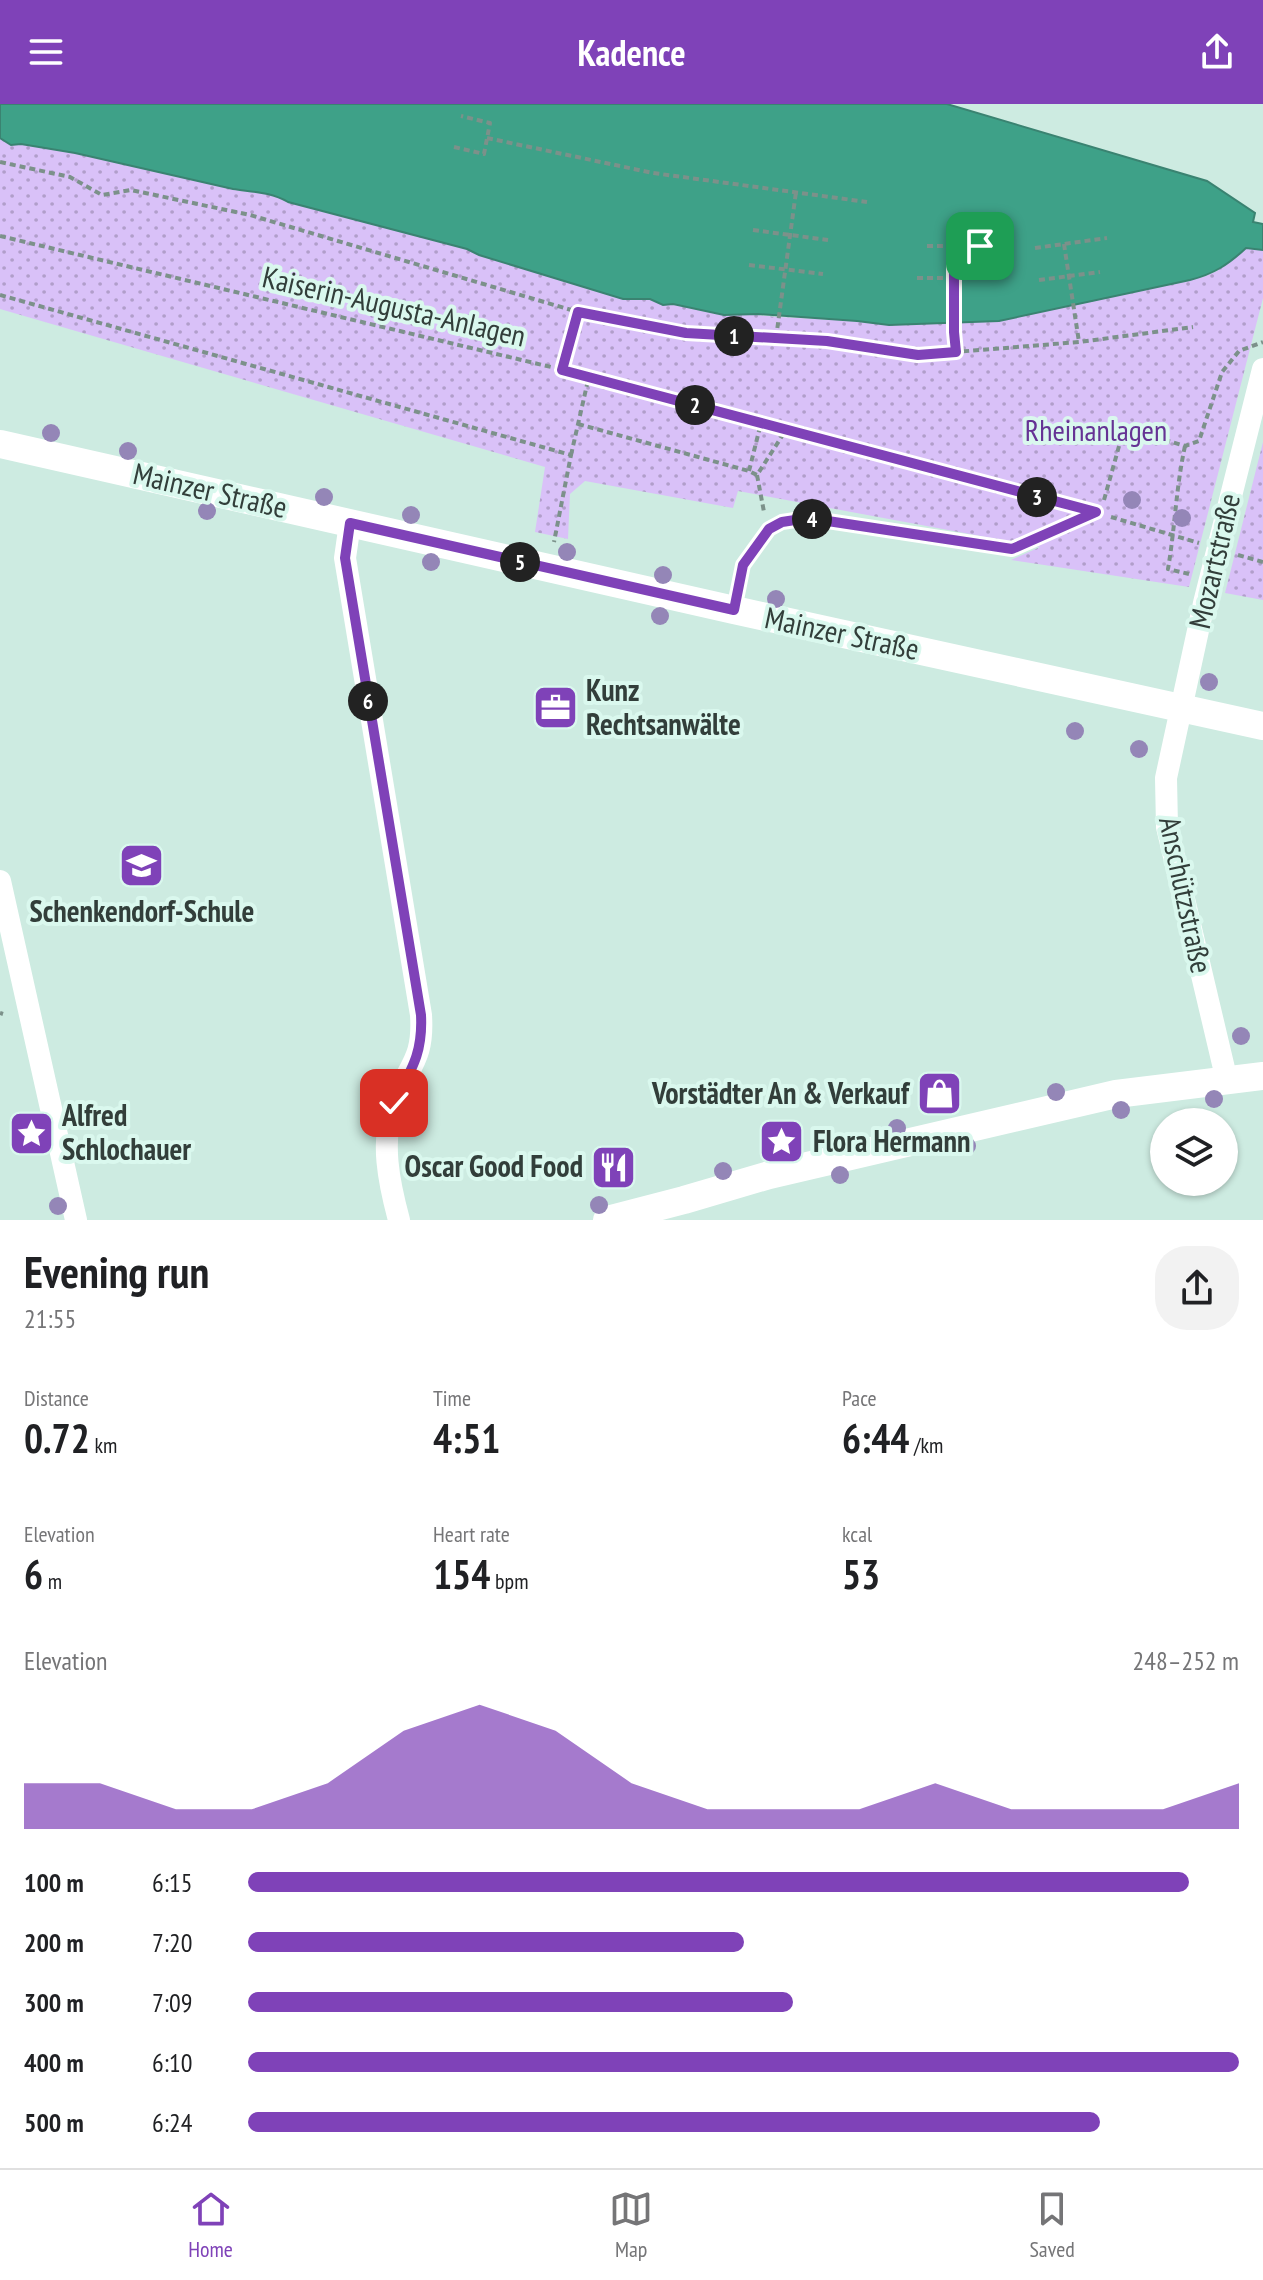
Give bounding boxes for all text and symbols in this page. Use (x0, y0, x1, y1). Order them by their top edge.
text: Kadence (577, 29, 686, 76)
icon: menu (24, 30, 68, 74)
icon: share (1195, 30, 1239, 74)
pin (946, 212, 1014, 280)
icon: arrive (958, 224, 1002, 268)
street label: Kaiserin-Augusta-Anlagen (259, 256, 530, 355)
pin: 1 (714, 316, 754, 356)
text: 1 (729, 322, 739, 350)
pin: 2 (675, 385, 715, 425)
text: 2 (690, 391, 700, 419)
park label: Rheinanlagen (1025, 410, 1167, 449)
street label: Mainzer Straße (130, 453, 291, 526)
pin: 3 (1017, 477, 1057, 517)
text: 3 (1032, 483, 1042, 511)
street label: Mozartstraße (1179, 489, 1248, 632)
pin: 4 (792, 499, 832, 539)
text: 4 (807, 505, 817, 533)
pin: 5 (500, 542, 540, 582)
text: 5 (515, 548, 525, 576)
street label: Mainzer Straße (762, 597, 923, 668)
place label: Kunz Rechtsanwälte (586, 670, 741, 743)
pin: 6 (348, 681, 388, 721)
office icon: Kunz Rechtsanwälte (531, 684, 579, 732)
text: 6 (363, 687, 373, 715)
street label: Anschützstraße (1151, 813, 1222, 977)
school or university icon: Schenkendorf-Schule (118, 842, 166, 890)
place label: Schenkendorf-Schule (30, 891, 254, 930)
pin (360, 1069, 428, 1137)
shop icon: Vorstädter An & Verkauf (916, 1070, 964, 1118)
place label: Vorstädter An & Verkauf (651, 1073, 911, 1112)
icon: check (372, 1081, 416, 1125)
place label: Alfred Schlochauer (61, 1095, 191, 1168)
map controls (1150, 1108, 1238, 1196)
button: layers (1150, 1108, 1238, 1196)
place icon: Alfred Schlochauer (7, 1109, 55, 1157)
place icon: Flora Hermann (758, 1118, 806, 1166)
place label: Flora Hermann (813, 1121, 970, 1160)
restaurant icon: Oscar Good Food (590, 1143, 638, 1191)
place label: Oscar Good Food (405, 1146, 583, 1185)
text: Evening run (24, 1243, 209, 1300)
button: share (1155, 1246, 1239, 1330)
text: 21:55 (24, 1302, 76, 1335)
text: Distance (24, 1384, 89, 1412)
text: Time (433, 1384, 471, 1412)
text: Pace (842, 1384, 877, 1412)
text: 0.72 (24, 1412, 90, 1464)
text: 4:51 (433, 1412, 500, 1464)
text: 6:44 (842, 1412, 909, 1464)
text: km (90, 1431, 117, 1459)
text: /km (909, 1431, 943, 1459)
text: Elevation (24, 1520, 95, 1548)
text: Heart rate (433, 1520, 510, 1548)
text: kcal (842, 1520, 872, 1548)
text: 6 (24, 1548, 43, 1600)
text: 154 (433, 1548, 490, 1600)
text: 53 (842, 1548, 880, 1600)
text: m (43, 1567, 62, 1595)
text: bpm (490, 1567, 528, 1595)
text: Elevation (24, 1644, 107, 1677)
text: 248–252 m (1133, 1644, 1239, 1677)
text: 100 m (24, 1866, 84, 1899)
text: 6:15 (152, 1866, 192, 1899)
text: 200 m (24, 1926, 84, 1959)
text: 7:20 (152, 1926, 192, 1959)
text: 300 m (24, 1986, 84, 2019)
text: 7:09 (152, 1986, 192, 2019)
text: 400 m (24, 2046, 84, 2079)
text: 6:10 (152, 2046, 192, 2079)
text: 500 m (24, 2106, 84, 2139)
text: 6:24 (152, 2106, 192, 2139)
tab: Home (188, 2187, 233, 2263)
tab: Map (609, 2187, 653, 2263)
tab: Saved (1029, 2187, 1075, 2263)

